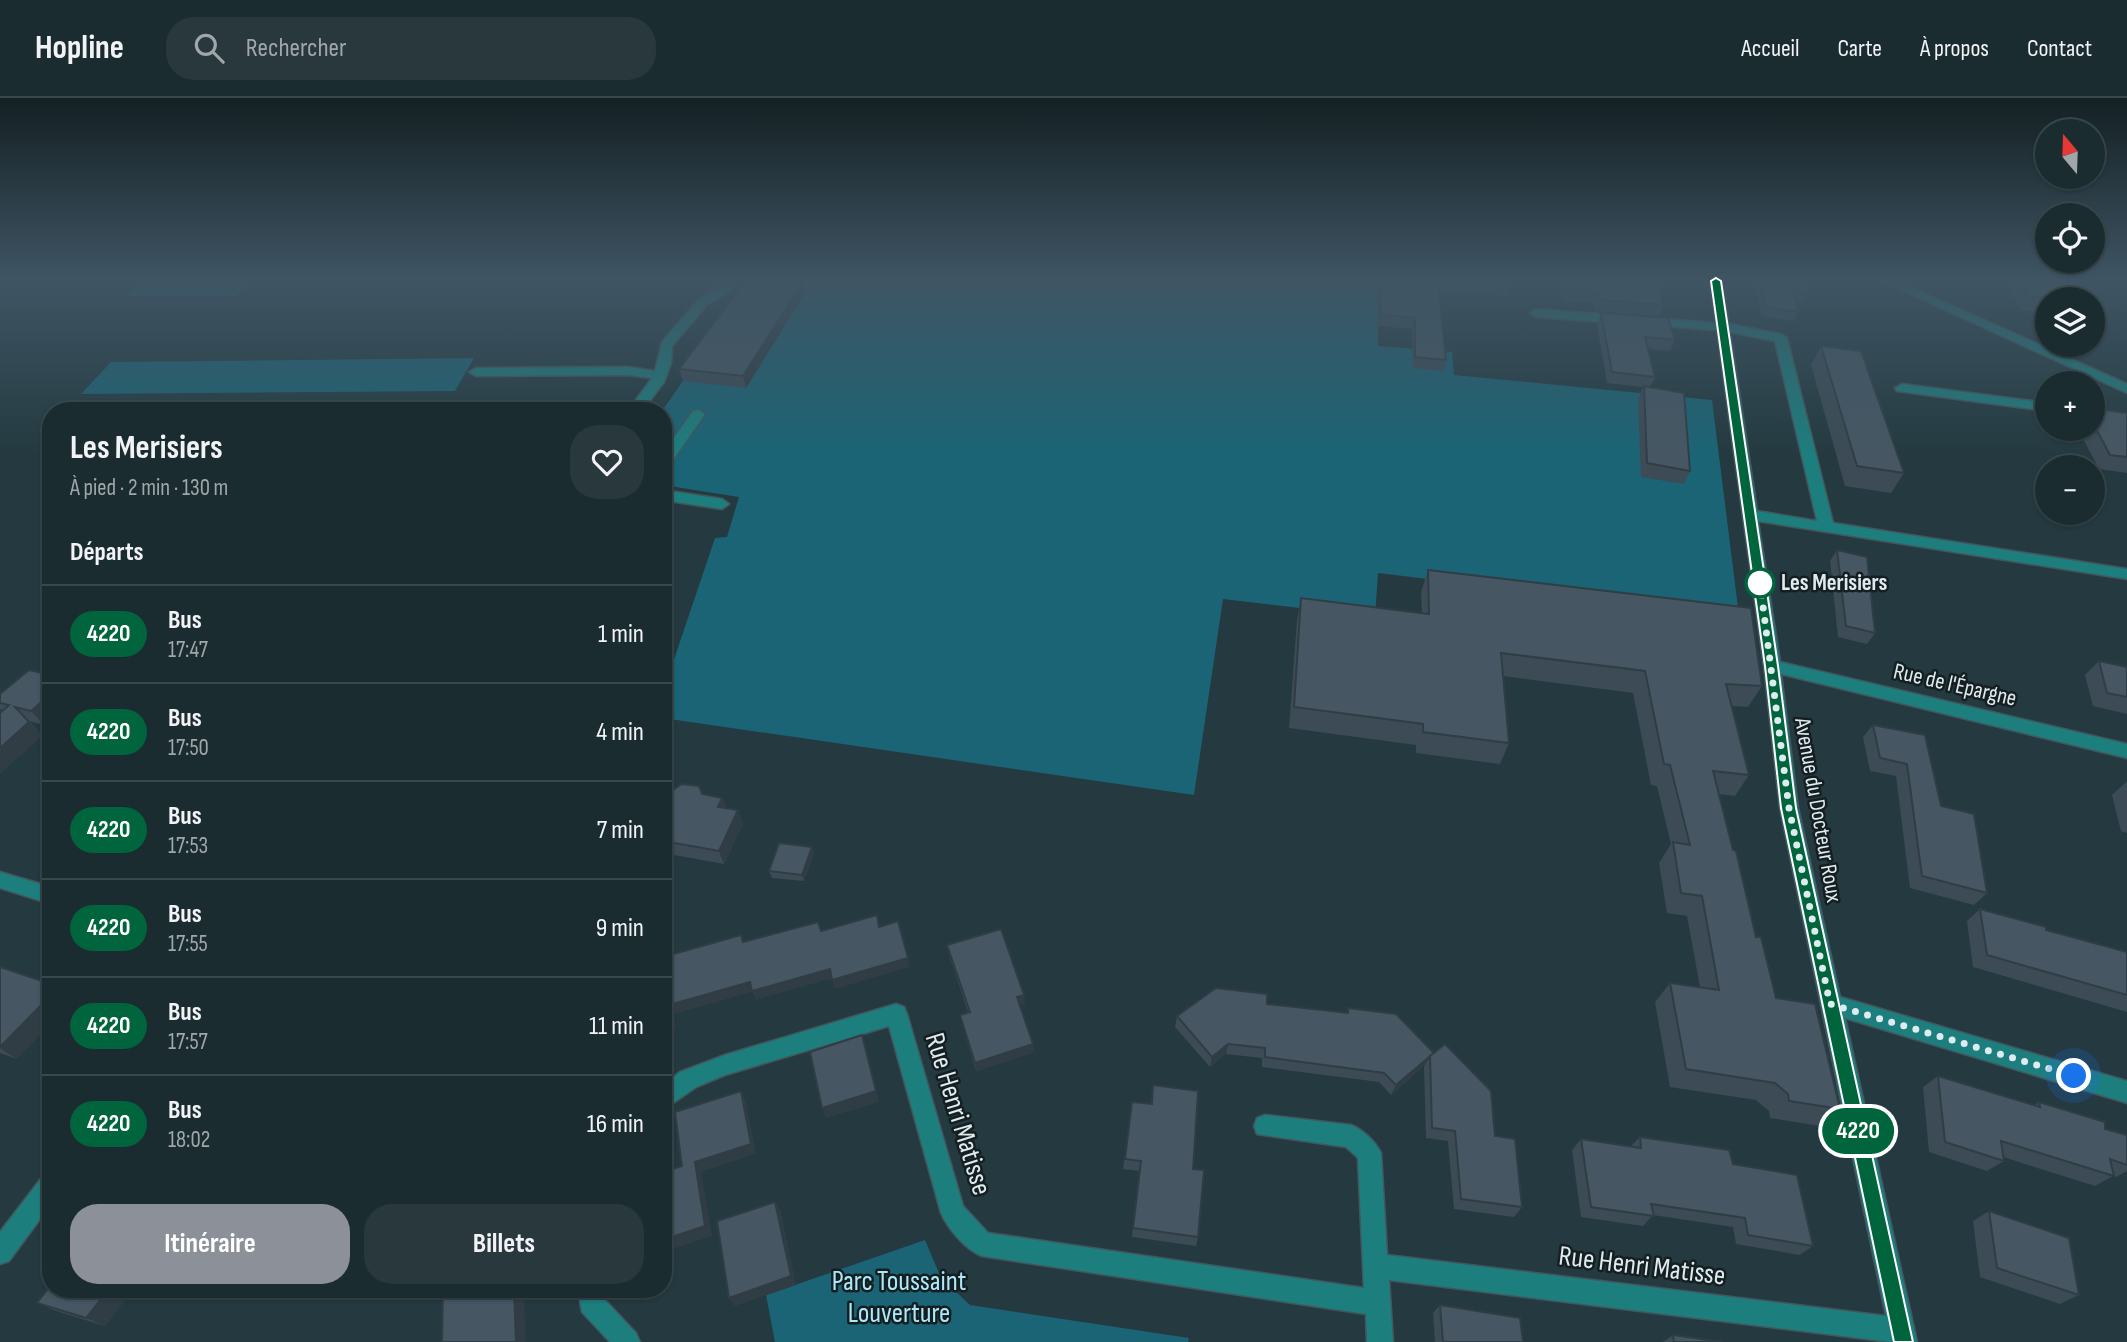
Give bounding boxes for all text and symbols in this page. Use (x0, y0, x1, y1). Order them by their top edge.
search box (166, 17, 656, 80)
text: Hopline (35, 28, 124, 68)
icon: search (190, 29, 228, 67)
text: Rechercher (246, 33, 346, 64)
text: Accueil (1741, 34, 1800, 63)
text: Carte (1838, 34, 1882, 63)
text: À propos (1920, 34, 1989, 63)
text: Contact (2027, 34, 2092, 63)
north arrow (2035, 119, 2105, 189)
map controls (2035, 119, 2105, 525)
button: locate (2035, 203, 2105, 273)
button: layers (2035, 287, 2105, 357)
button: + (2035, 371, 2105, 441)
button: heart (570, 425, 644, 499)
text: Les Merisiers (70, 428, 223, 468)
button: − (2035, 455, 2105, 525)
text: À pied · 2 min · 130 m (70, 474, 228, 502)
text: Départs (70, 537, 143, 568)
marker: Les Merisiers (1745, 568, 1775, 598)
place label: Les Merisiers (1781, 569, 1888, 597)
text: Bus (168, 605, 202, 636)
text: 4220 (87, 619, 130, 648)
text: 1 min (598, 619, 644, 650)
text: 17:47 (168, 636, 208, 664)
street label: Rue de l'Épargne (1891, 657, 2019, 713)
text: Bus (168, 703, 202, 734)
street label: Avenue du Docteur Roux (1788, 715, 1848, 905)
text: 4220 (87, 717, 130, 746)
text: 4 min (596, 717, 644, 748)
text: 17:50 (168, 734, 209, 762)
text: Bus (168, 801, 202, 832)
text: 4220 (87, 815, 130, 844)
text: 7 min (597, 815, 644, 846)
text: 17:53 (168, 832, 208, 860)
text: Bus (168, 899, 202, 930)
text: 4220 (87, 913, 130, 942)
text: 9 min (596, 913, 644, 944)
text: 17:55 (168, 930, 208, 958)
text: Bus (168, 997, 202, 1028)
text: 4220 (87, 1011, 130, 1040)
text: 11 min (589, 1011, 644, 1042)
text: 17:57 (168, 1028, 208, 1056)
street label: Rue Henri Matisse (918, 1029, 998, 1199)
your location (2056, 1058, 2091, 1093)
text: Bus (168, 1095, 202, 1126)
line badge: 4220 (1809, 1108, 1907, 1154)
text: 4220 (87, 1109, 130, 1138)
text: 16 min (587, 1109, 644, 1140)
text: 4220 (1836, 1116, 1880, 1145)
text: 18:02 (168, 1126, 210, 1154)
button: Itinéraire (70, 1204, 350, 1284)
button: Billets (364, 1204, 644, 1284)
street label: Rue Henri Matisse (1557, 1239, 1727, 1293)
park label: Parc Toussaint Louverture (832, 1265, 966, 1330)

